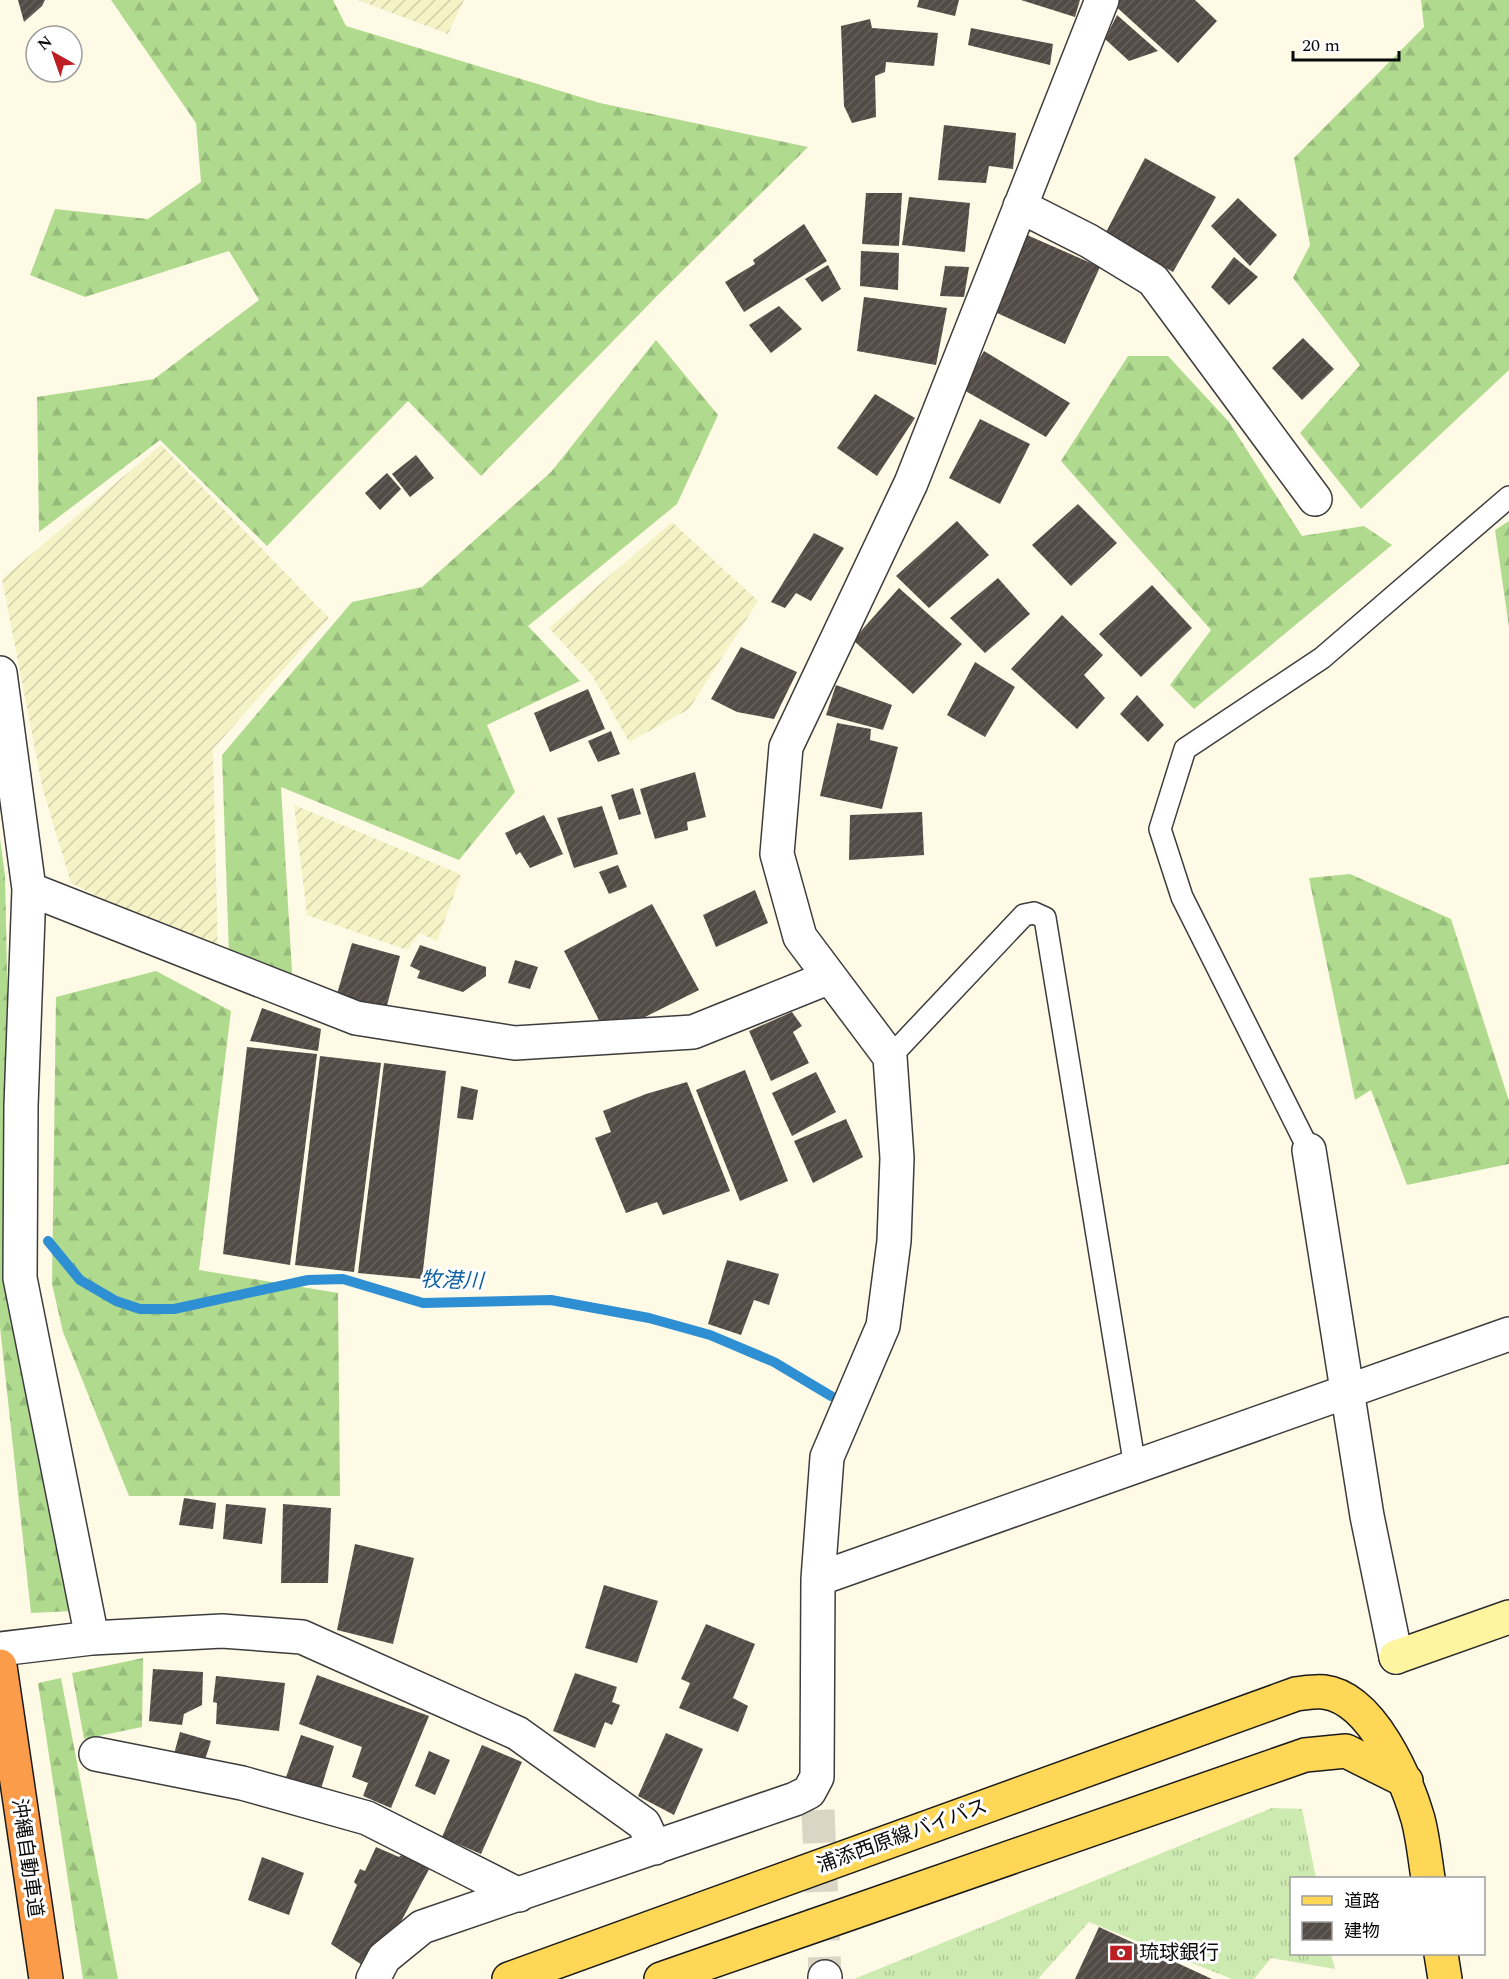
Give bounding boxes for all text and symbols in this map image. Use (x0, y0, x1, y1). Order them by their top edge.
north arrow (24, 24, 84, 84)
scale bar (1293, 24, 1400, 62)
text: N (32, 30, 58, 57)
text: 20 m (1302, 32, 1340, 59)
water label: 牧港川 (420, 1264, 486, 1298)
street label: 浦添西原線バイパス (812, 1791, 992, 1881)
street label: 沖縄自動車道 (4, 1796, 50, 1920)
legend (1290, 1877, 1485, 1955)
text: 道路 (1344, 1888, 1380, 1915)
text: 建物 (1344, 1918, 1380, 1945)
place label: 琉球銀行 (1139, 1938, 1219, 1968)
bank icon: 琉球銀行 (1108, 1940, 1134, 1966)

